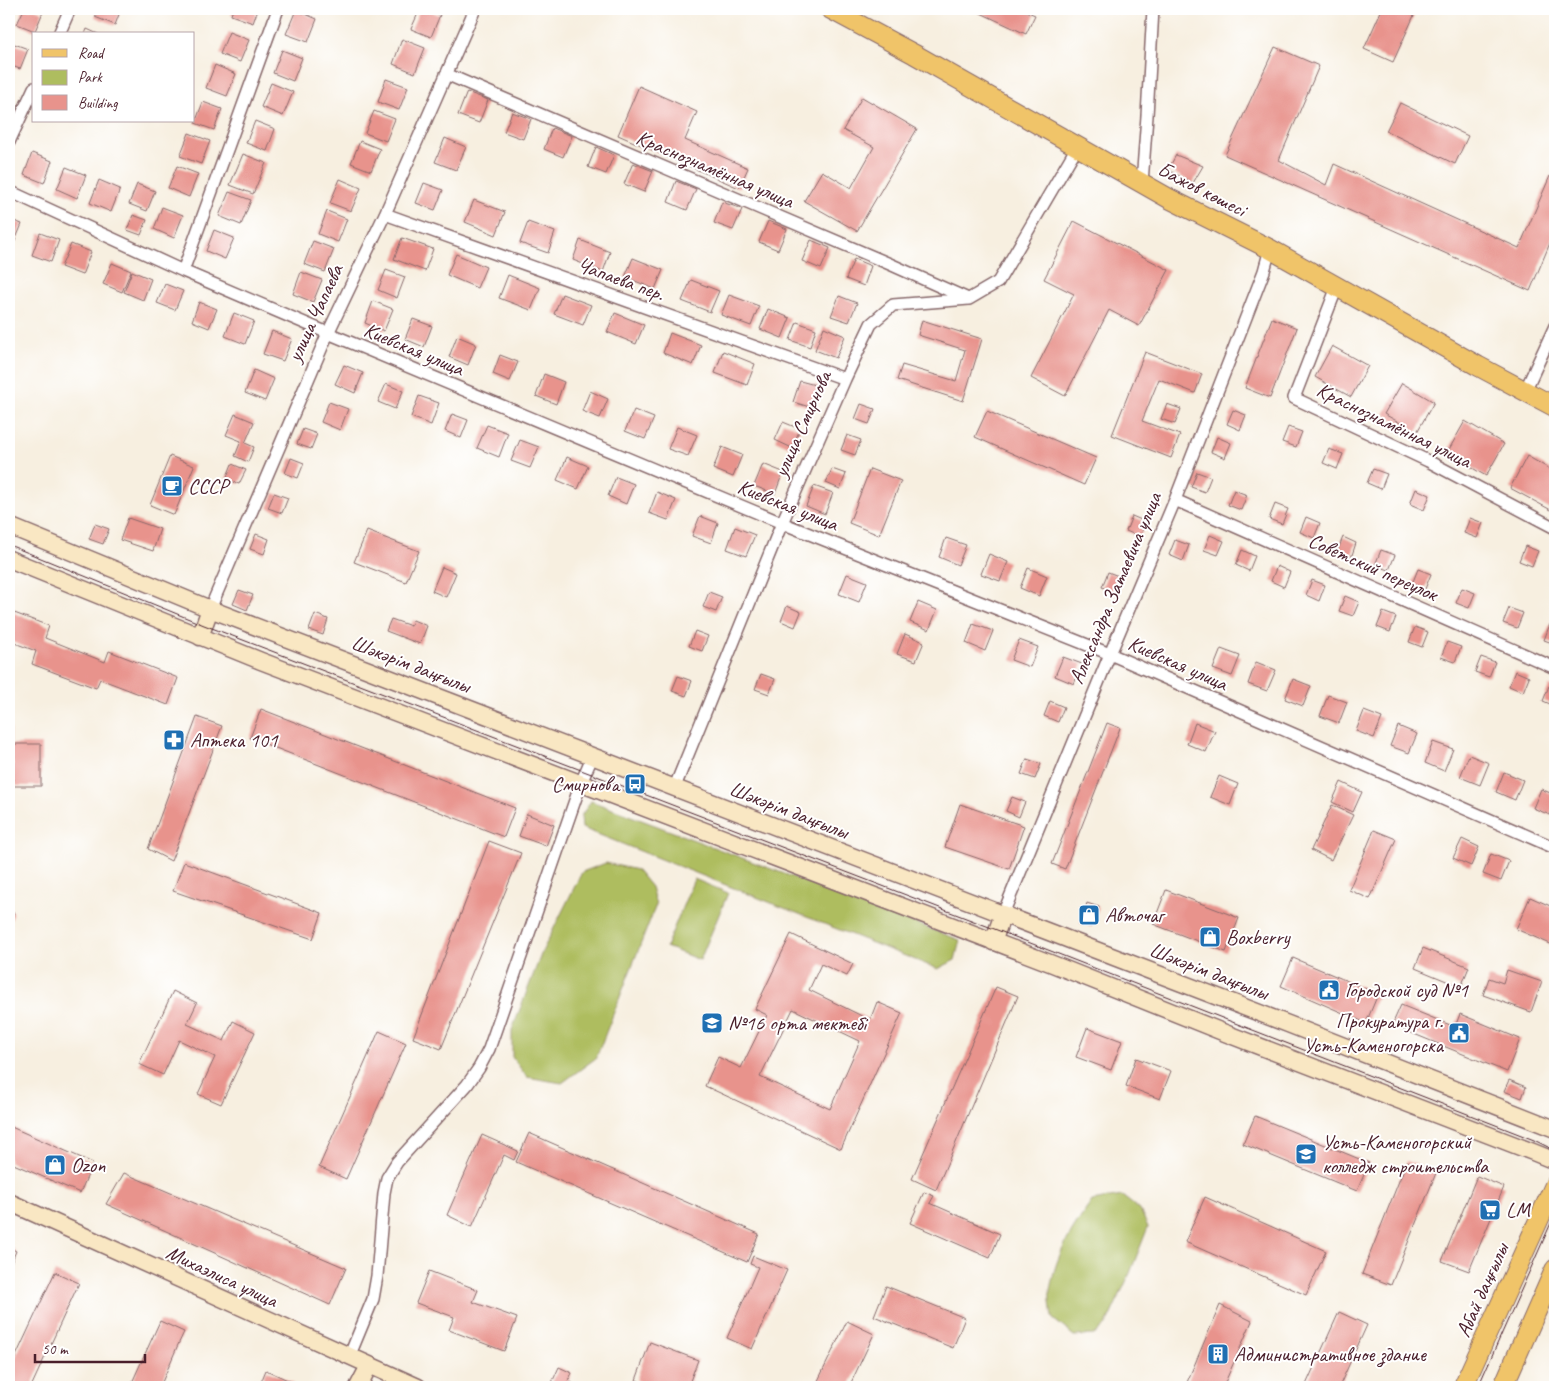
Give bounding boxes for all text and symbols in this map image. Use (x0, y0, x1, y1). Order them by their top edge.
legend (32, 32, 195, 122)
text: Road (78, 44, 105, 63)
text: Park (78, 68, 103, 87)
text: Building (78, 94, 118, 113)
street label: Краснознамённая улица (632, 124, 799, 215)
street label: Бажов көшесі (1153, 156, 1253, 224)
street label: Чапаева пер. (574, 251, 669, 307)
street label: улица Чапаева (280, 259, 350, 368)
street label: Киевская улица (360, 316, 469, 382)
street label: улица Смирнова (766, 365, 838, 483)
street label: Краснознамённая улица (1312, 376, 1477, 475)
place label: СССР (188, 473, 231, 499)
street label: Киевская улица (734, 473, 844, 538)
cafe icon: СССР (160, 474, 184, 498)
street label: Александра Затаевича улица (1063, 487, 1168, 688)
street label: Советский переулок (1305, 527, 1443, 608)
street label: Шәкәрім даңғылы (348, 629, 476, 699)
street label: Киевская улица (1124, 630, 1233, 697)
place label: Аптека 101 (190, 727, 279, 753)
pharmacy icon: Аптека 101 (162, 728, 186, 752)
place label: Смирнова (552, 771, 621, 797)
bus stop icon: Смирнова (623, 772, 647, 796)
street label: Шәкәрім даңғылы (726, 775, 854, 845)
place label: Авточаг (1105, 902, 1166, 928)
shop icon: Авточаг (1077, 903, 1101, 927)
place label: Boxberry (1226, 924, 1292, 950)
shop icon: Boxberry (1198, 925, 1222, 949)
street label: Шәкәрім даңғылы (1146, 936, 1274, 1006)
place label: Городской суд №1 (1345, 977, 1469, 1003)
public building icon: Городской суд №1 (1317, 978, 1341, 1002)
place label: Прокуратура г. Усть-Каменогорска (1303, 1008, 1445, 1058)
place label: №16 орта мектебі (728, 1010, 869, 1036)
school or university icon: №16 орта мектебі (700, 1011, 724, 1035)
public building icon: Прокуратура г. Усть-Каменогорска (1447, 1021, 1471, 1045)
place label: Усть-Каменогорский колледж строительства (1322, 1129, 1490, 1179)
school or university icon: Усть-Каменогорский колледж строительства (1294, 1142, 1318, 1166)
place label: Ozon (71, 1152, 106, 1178)
shop icon: Ozon (43, 1153, 67, 1177)
place label: LM (1506, 1197, 1532, 1223)
supermarket icon: LM (1478, 1198, 1502, 1222)
street label: Абай даңғылы (1450, 1237, 1515, 1341)
street label: Михаэлиса улица (162, 1239, 283, 1314)
scale bar (35, 1331, 145, 1363)
text: 50 m (42, 1340, 69, 1359)
place label: Административное здание (1234, 1341, 1427, 1368)
building icon: Административное здание (1206, 1342, 1230, 1366)

